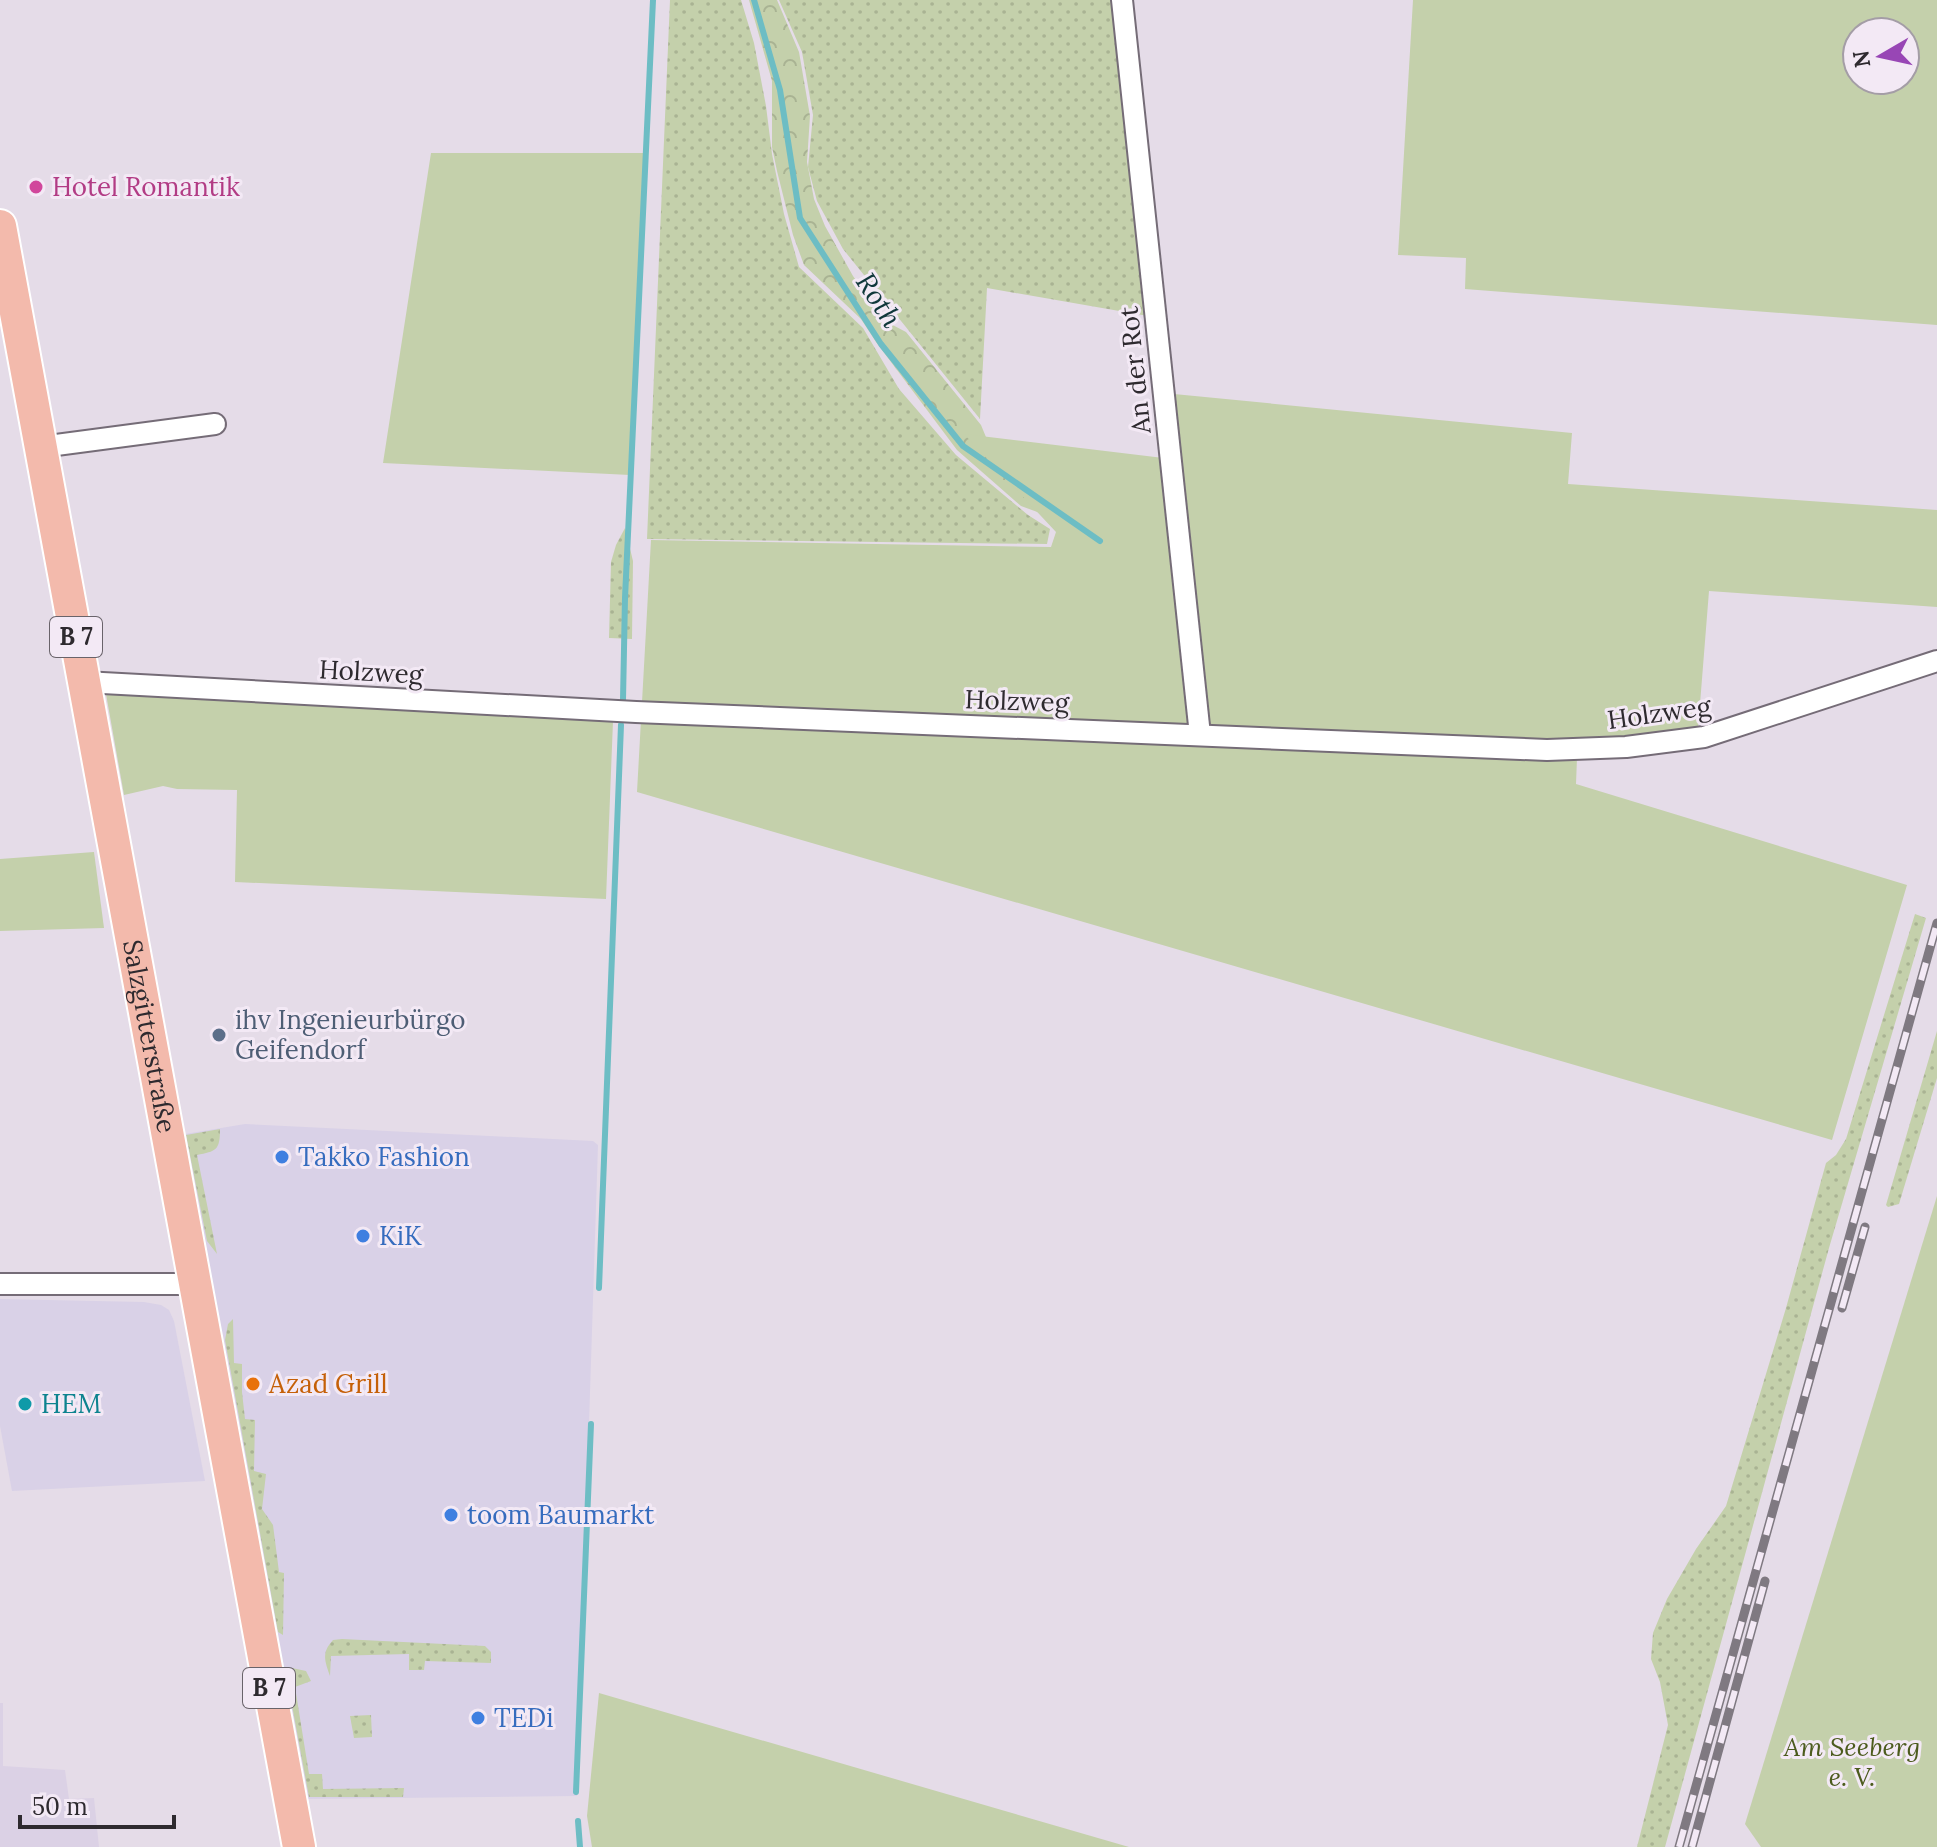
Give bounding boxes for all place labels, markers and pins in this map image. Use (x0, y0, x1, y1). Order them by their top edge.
place label: Hotel Romantik (52, 170, 240, 203)
marker: Hotel Romantik (27, 178, 45, 196)
place label: ihv Ingenieurbürgo Geifendorf (235, 1003, 465, 1066)
marker: ihv Ingenieurbürgo Geifendorf (210, 1026, 228, 1044)
place label: Takko Fashion (298, 1140, 470, 1173)
marker: Takko Fashion (273, 1148, 291, 1166)
place label: KiK (379, 1219, 422, 1252)
marker: KiK (354, 1227, 372, 1245)
place label: Azad Grill (268, 1367, 388, 1400)
marker: Azad Grill (244, 1375, 262, 1393)
place label: HEM (41, 1387, 101, 1420)
marker: HEM (16, 1395, 34, 1413)
place label: toom Baumarkt (467, 1498, 654, 1531)
marker: toom Baumarkt (442, 1506, 460, 1524)
place label: TEDi (494, 1701, 554, 1734)
marker: TEDi (469, 1709, 487, 1727)

